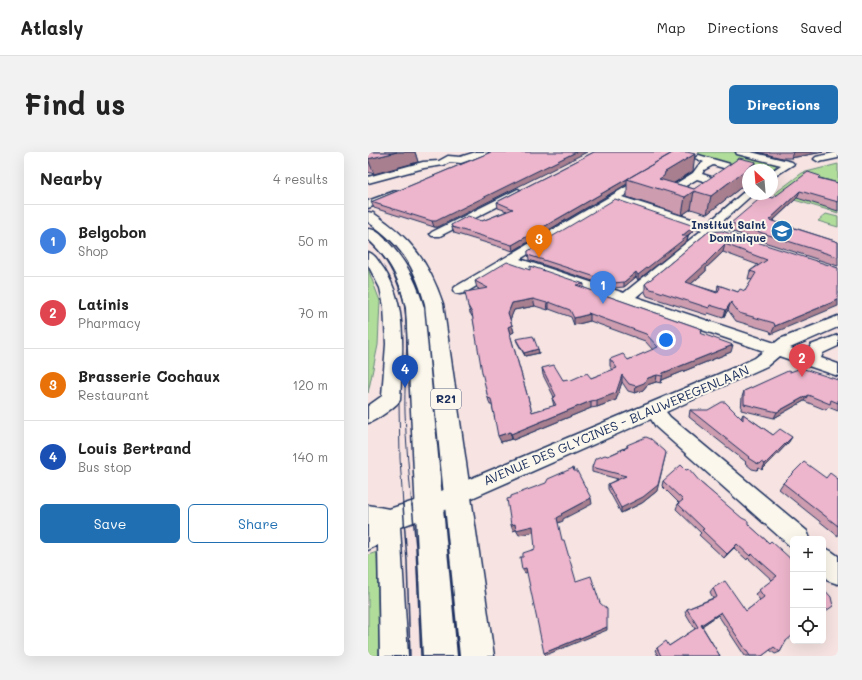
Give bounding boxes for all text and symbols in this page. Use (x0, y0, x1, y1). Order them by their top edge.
text: Atlasly (20, 15, 83, 40)
text: Map (657, 18, 685, 37)
text: Directions (707, 18, 778, 37)
text: Saved (800, 18, 842, 37)
button: Directions (729, 85, 838, 124)
text: Find us (24, 86, 125, 122)
north arrow (742, 164, 778, 200)
text: Nearby (40, 167, 102, 189)
text: 4 results (273, 170, 328, 187)
place label: Institut Saint Dominique (691, 217, 766, 245)
school or university icon: Institut Saint Dominique (769, 218, 795, 244)
text: Belgobon (78, 222, 146, 242)
pin: 3 (526, 225, 552, 258)
text: 1 (50, 232, 56, 249)
text: 50 m (298, 232, 328, 249)
text: Shop (78, 242, 108, 259)
pin: 1 (590, 271, 616, 304)
text: Latinis (78, 294, 129, 314)
text: 2 (49, 304, 57, 321)
text: 70 m (298, 304, 328, 321)
text: Pharmacy (78, 314, 141, 331)
your location (656, 330, 676, 350)
pin: 2 (789, 344, 815, 377)
pin: 4 (392, 355, 418, 388)
street label: AVENUE DES GLYCINES - BLAUWEREGENLAAN (480, 361, 751, 488)
text: Brasserie Cochaux (78, 366, 220, 386)
text: 3 (49, 376, 57, 393)
text: 120 m (292, 376, 328, 393)
text: Restaurant (78, 386, 149, 403)
road number: R21 (431, 389, 461, 409)
text: Louis Bertrand (78, 438, 191, 458)
text: 4 (49, 448, 57, 465)
text: 140 m (292, 448, 328, 465)
text: Bus stop (78, 458, 131, 475)
button: Save (40, 504, 180, 543)
button: Share (188, 504, 328, 543)
map controls (790, 536, 826, 644)
button: + (790, 536, 826, 572)
button: − (790, 572, 826, 608)
button: locate (790, 608, 826, 644)

